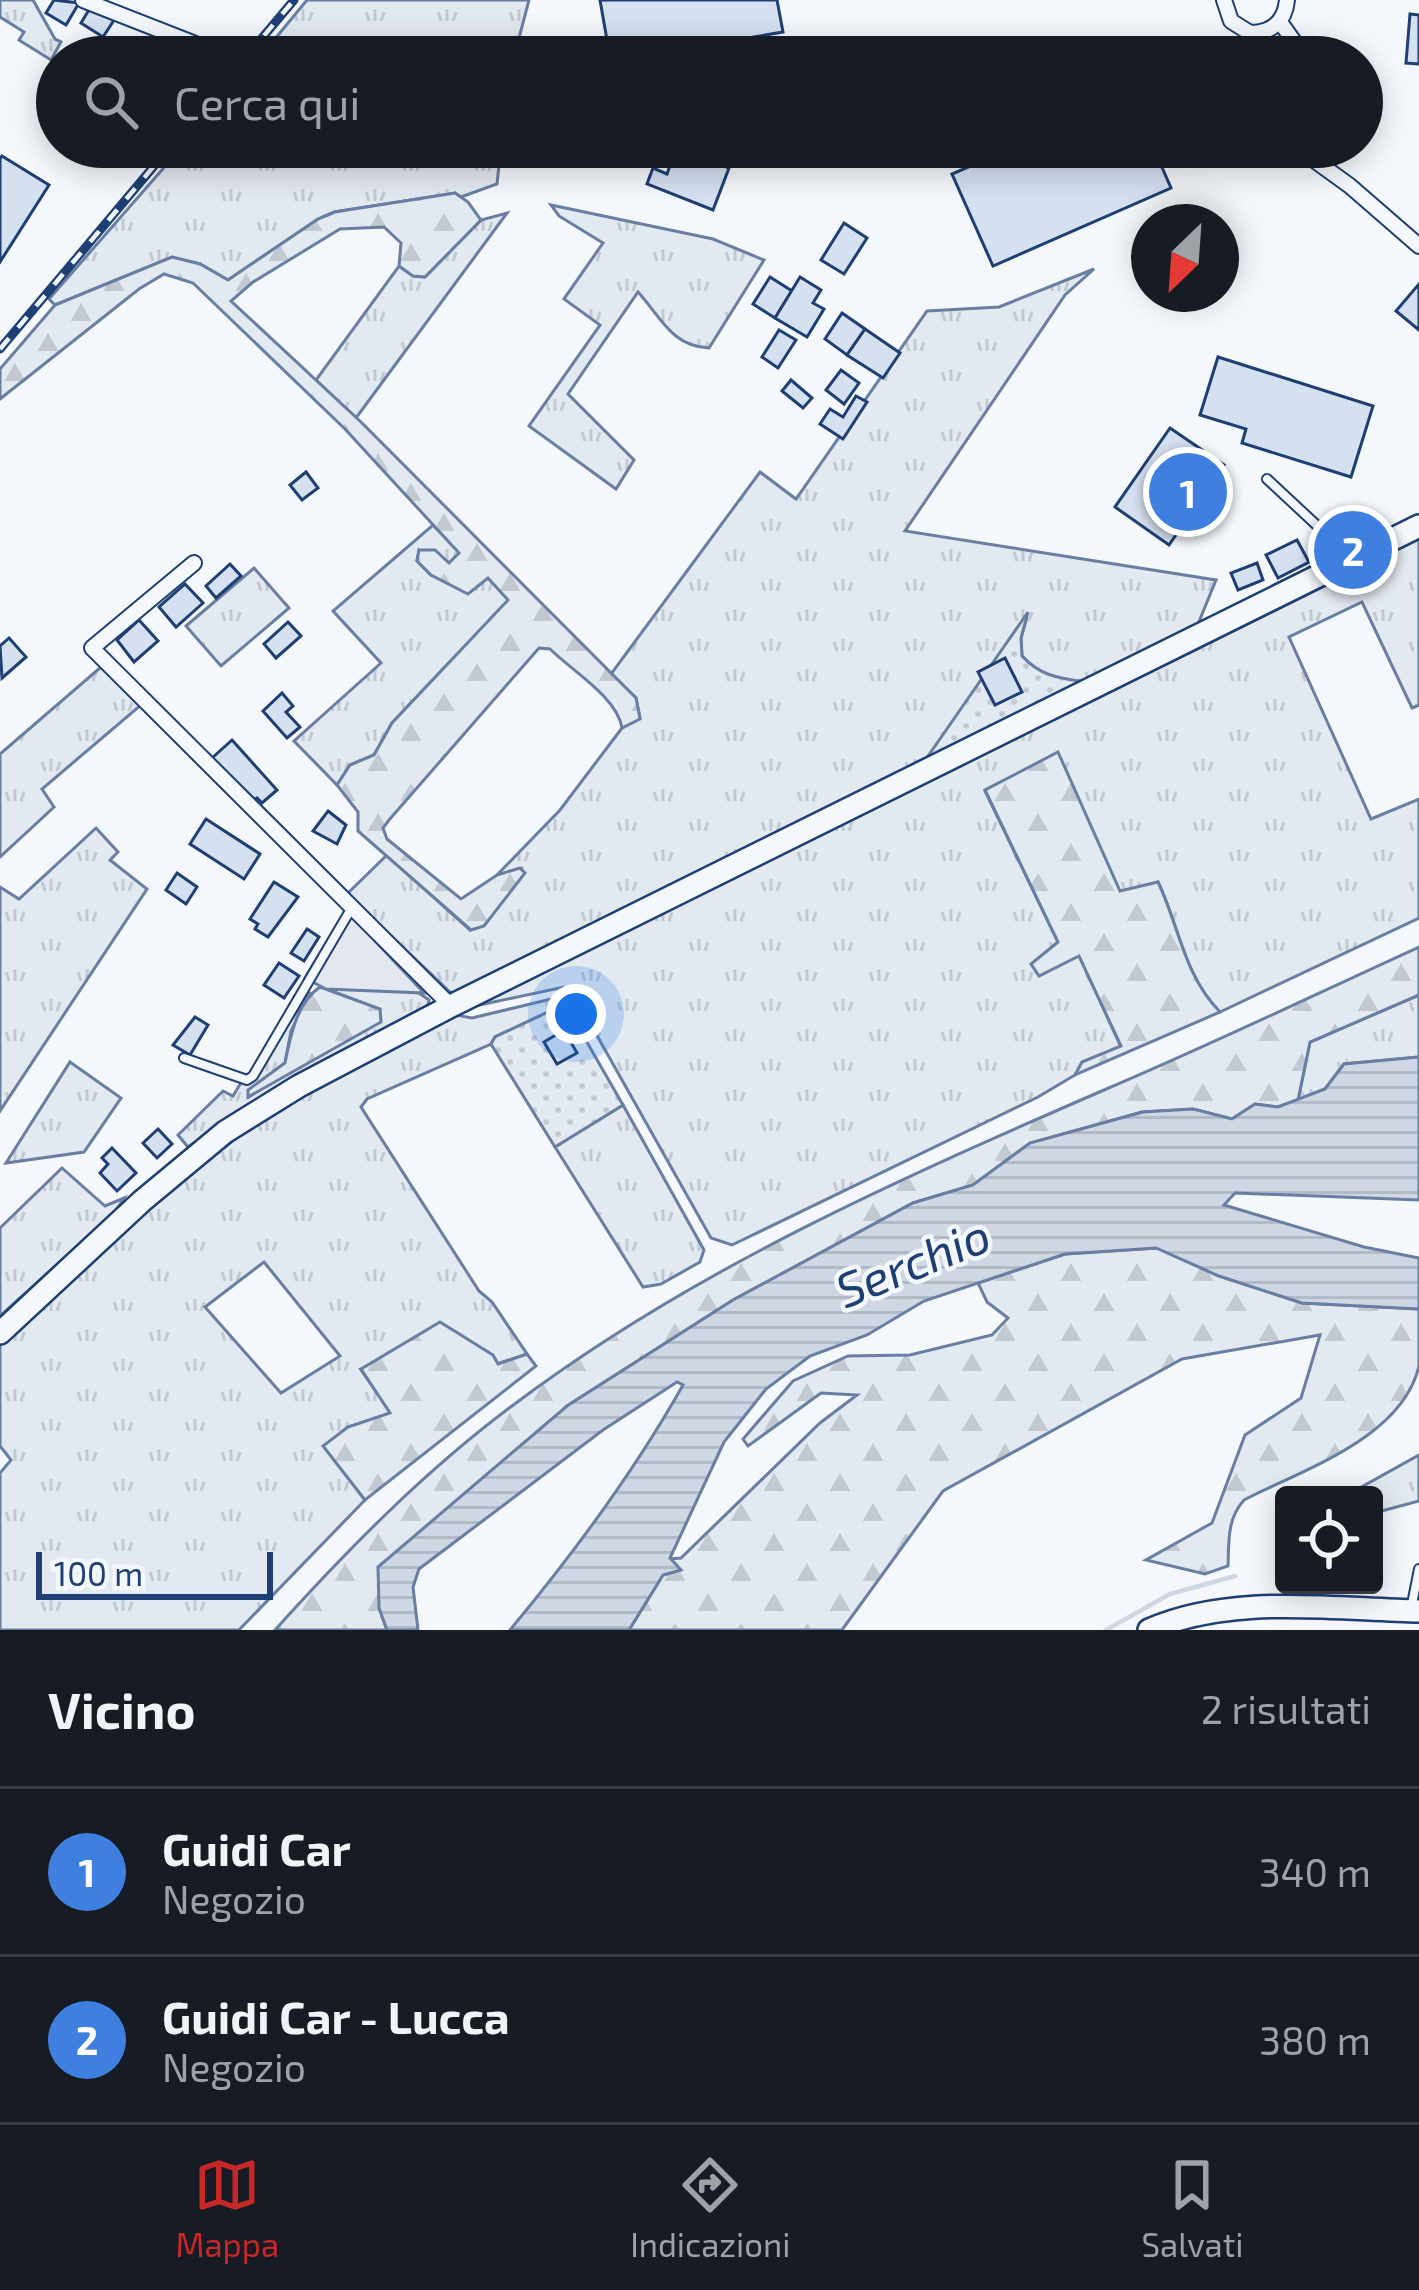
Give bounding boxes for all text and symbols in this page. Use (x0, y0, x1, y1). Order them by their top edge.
search box (36, 36, 1383, 168)
icon: search (78, 69, 144, 135)
text: Cerca qui (174, 75, 360, 129)
north arrow (1131, 204, 1239, 312)
pin: 1 (1149, 447, 1227, 537)
pin: 2 (1314, 505, 1392, 595)
your location (546, 984, 606, 1044)
water label: Serchio (827, 1204, 998, 1318)
map controls (1275, 1486, 1383, 1594)
button: locate (1275, 1486, 1383, 1594)
scale bar (36, 1546, 273, 1599)
text: 100 m (54, 1553, 143, 1593)
text: Vicino (48, 1678, 196, 1739)
text: 2 risultati (1201, 1685, 1371, 1732)
text: Guidi Car (162, 1821, 351, 1875)
text: 1 (79, 1848, 95, 1895)
text: 340 m (1259, 1848, 1371, 1895)
text: Negozio (162, 1875, 306, 1922)
text: Guidi Car - Lucca (162, 1989, 510, 2043)
text: 2 (76, 2016, 98, 2063)
text: 380 m (1259, 2016, 1371, 2063)
text: Negozio (162, 2043, 306, 2090)
tab: Mappa (176, 2152, 279, 2264)
tab: Indicazioni (630, 2152, 790, 2264)
tab: Salvati (1142, 2152, 1243, 2264)

